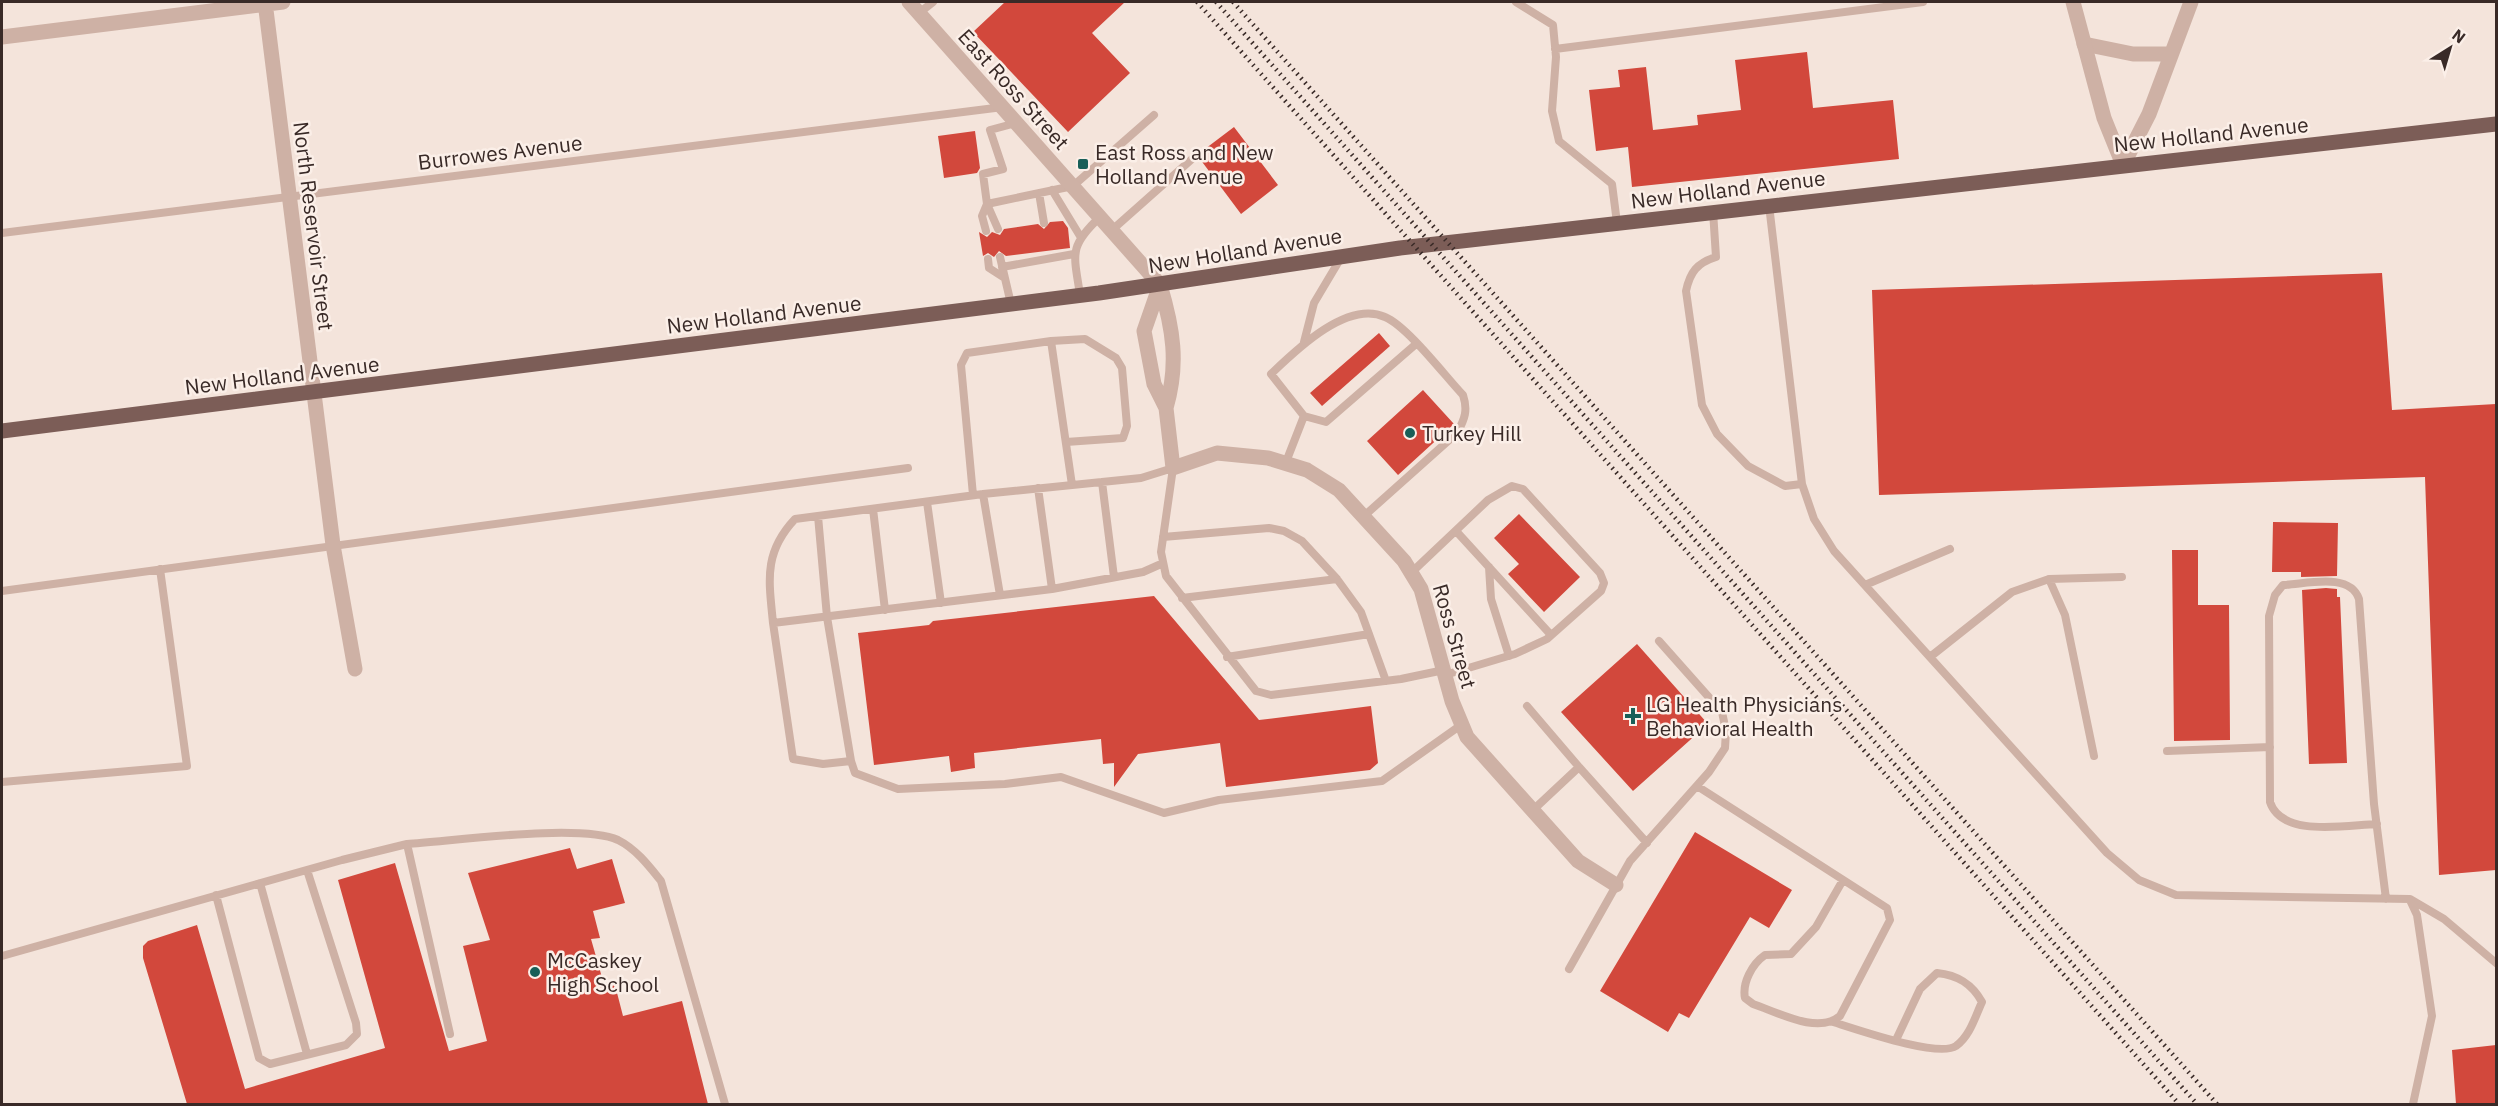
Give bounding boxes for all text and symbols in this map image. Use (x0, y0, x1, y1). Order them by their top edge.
north arrow (2420, 18, 2480, 78)
street label: East Ross Street (952, 23, 1076, 155)
text: N (2448, 25, 2470, 47)
street label: New Holland Avenue (2112, 110, 2310, 158)
street label: North Reservoir Street (287, 120, 341, 332)
street label: Burrowes Avenue (416, 128, 584, 176)
place label: East Ross and New Holland Avenue (1095, 138, 1274, 190)
marker: East Ross and New Holland Avenue (1076, 157, 1090, 171)
street label: New Holland Avenue (1629, 163, 1827, 215)
street label: New Holland Avenue (1146, 221, 1344, 279)
street label: New Holland Avenue (665, 288, 863, 340)
street label: New Holland Avenue (183, 349, 381, 401)
place label: Turkey Hill (1422, 419, 1522, 447)
marker: Turkey Hill (1403, 426, 1417, 440)
street label: Ross Street (1427, 580, 1483, 692)
place label: LG Health Physicians Behavioral Health (1646, 690, 1842, 742)
marker: LG Health Physicians Behavioral Health (1624, 707, 1642, 725)
place label: McCaskey High School (547, 946, 659, 998)
marker: McCaskey High School (528, 965, 542, 979)

